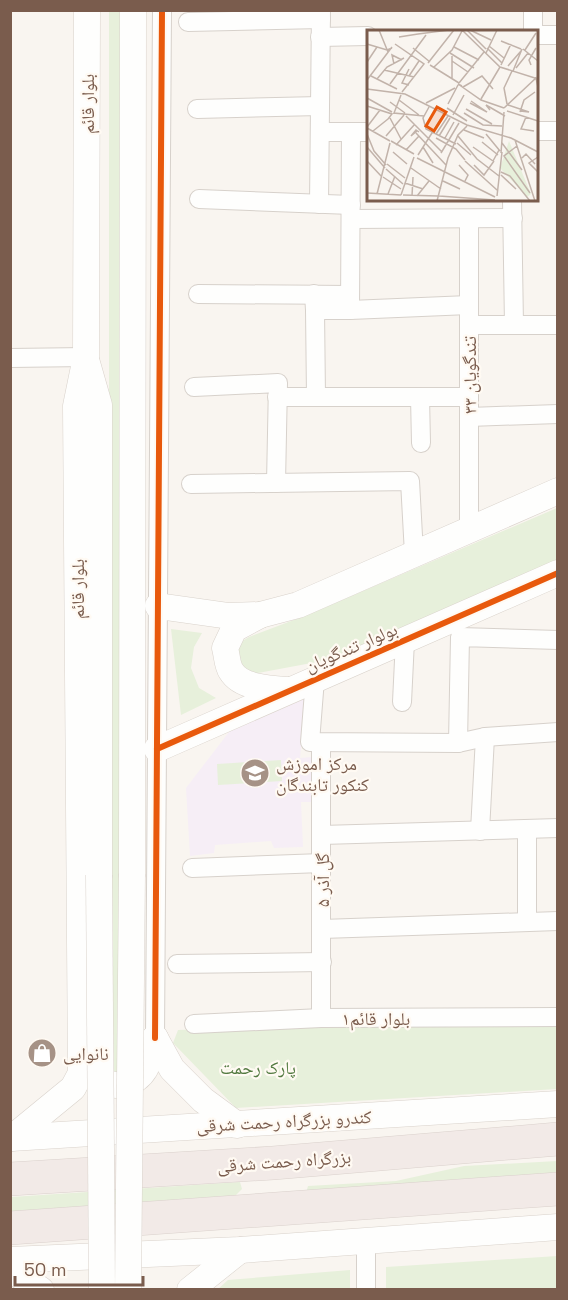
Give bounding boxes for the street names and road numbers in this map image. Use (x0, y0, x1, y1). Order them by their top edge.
street label: بلوار قائم (76, 74, 100, 134)
street label: ۳۳ تندگویان (458, 336, 481, 414)
street label: بلوار قائم (66, 559, 90, 619)
street label: بولوار تندگویان (301, 617, 401, 677)
street label: گل آذر ۵ (311, 852, 334, 907)
street label: بلوار قائم۱ (342, 1007, 410, 1031)
street label: کندرو بزرگراه رحمت شرقی (196, 1105, 373, 1137)
street label: بزرگراه رحمت شرقی (216, 1145, 352, 1177)

